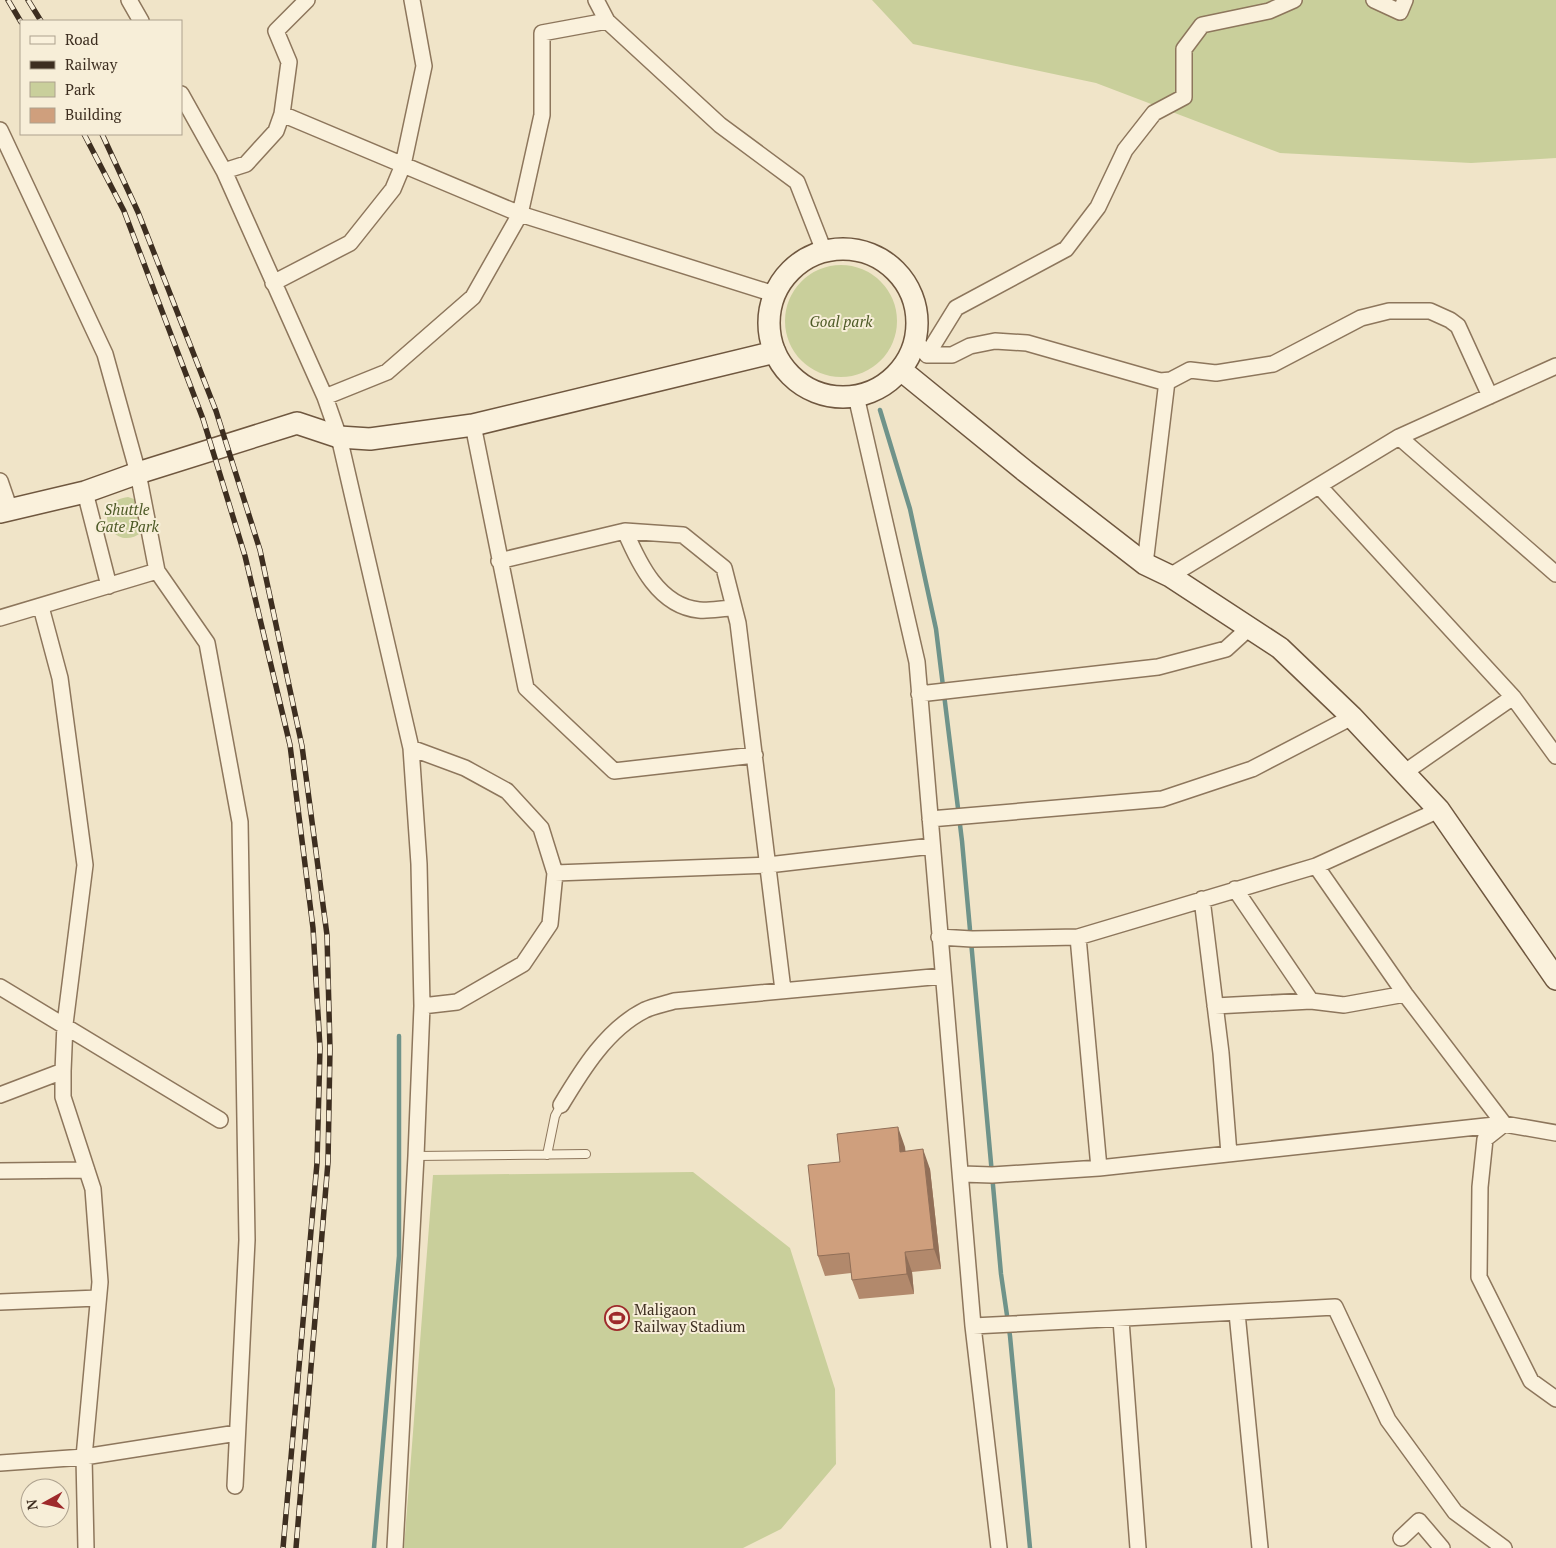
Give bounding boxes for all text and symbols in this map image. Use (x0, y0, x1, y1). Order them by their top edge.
legend (20, 20, 182, 135)
text: Road (65, 29, 98, 49)
text: Railway (65, 54, 118, 74)
text: Park (65, 79, 95, 99)
text: Building (65, 104, 123, 124)
park label: Goal park (810, 311, 873, 331)
park label: Shuttle Gate Park (95, 499, 159, 536)
place label: Maligaon Railway Stadium (634, 1299, 746, 1336)
sports icon: Maligaon Railway Stadium (604, 1305, 630, 1331)
north arrow (20, 1478, 70, 1528)
text: N (21, 1498, 42, 1511)

